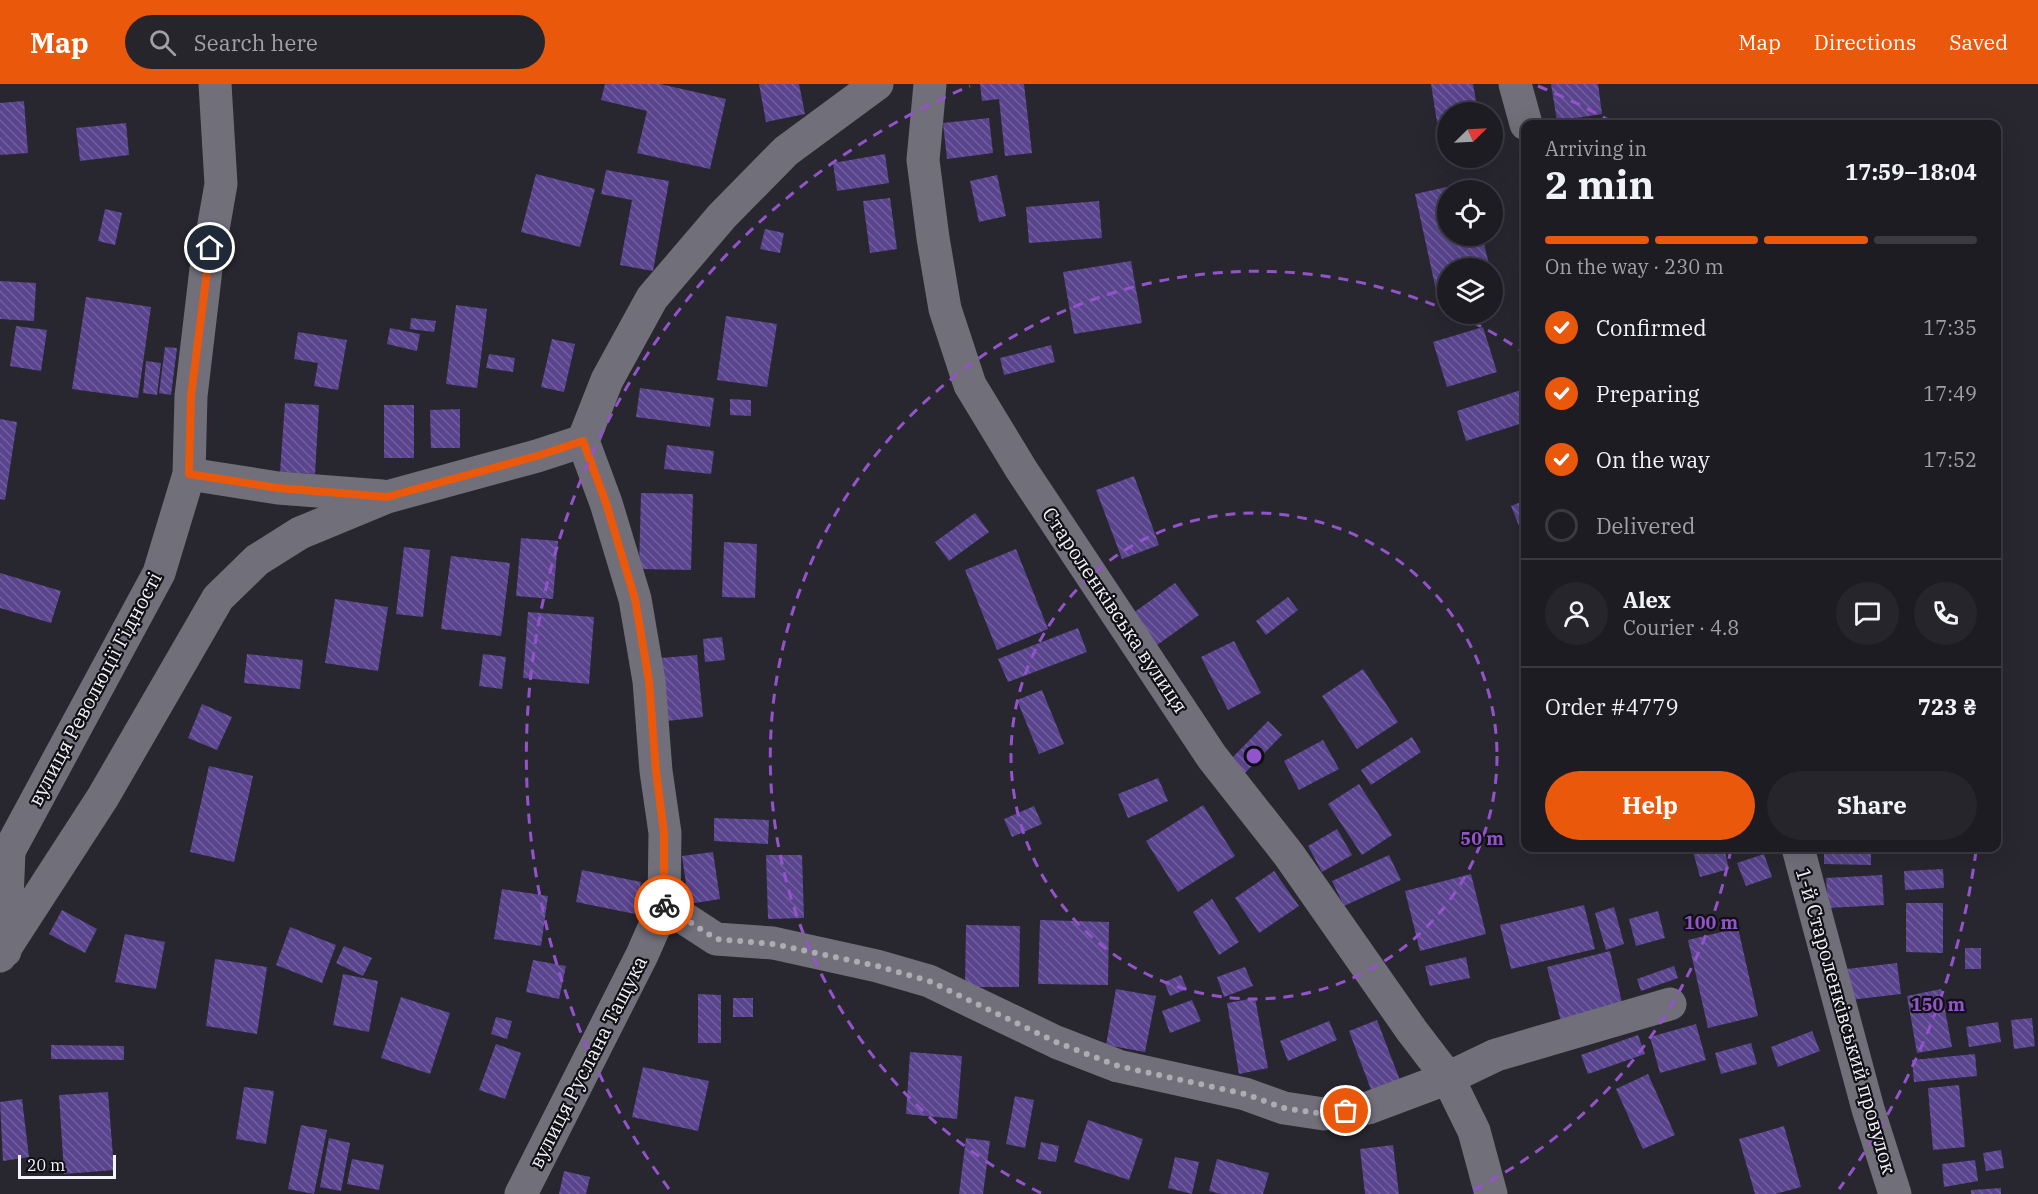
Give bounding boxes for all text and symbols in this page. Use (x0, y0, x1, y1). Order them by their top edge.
search box (125, 15, 545, 69)
text: Map (30, 24, 89, 61)
icon: search (146, 26, 179, 59)
text: Search here (194, 28, 318, 57)
text: Map (1738, 28, 1781, 56)
text: Directions (1814, 28, 1916, 56)
text: Saved (1949, 28, 2008, 56)
north arrow (1437, 102, 1503, 168)
map controls (1437, 102, 1503, 324)
text: Arriving in (1545, 135, 1647, 162)
text: 17:59–18:04 (1845, 157, 1977, 186)
text: 2 min (1545, 159, 1654, 210)
button: locate (1437, 180, 1503, 246)
pin (184, 222, 235, 273)
icon: home (193, 231, 226, 264)
text: On the way · 230 m (1545, 253, 1724, 280)
button: layers (1437, 258, 1503, 324)
icon: check (1545, 311, 1578, 344)
text: Confirmed (1596, 313, 1707, 342)
text: 17:35 (1923, 314, 1977, 341)
icon: check (1545, 377, 1578, 410)
text: Preparing (1596, 379, 1700, 408)
text: 17:49 (1923, 380, 1977, 407)
icon: check (1545, 443, 1578, 476)
text: On the way (1596, 445, 1710, 474)
text: 17:52 (1923, 446, 1977, 473)
street label: Староленківська вулиця (1036, 502, 1194, 718)
text: Delivered (1596, 511, 1695, 540)
street label: вулиця Революції Гідності (21, 567, 168, 811)
button: person (1545, 582, 1608, 645)
button: chat (1836, 582, 1899, 645)
button: phone (1914, 582, 1977, 645)
text: Alex (1623, 585, 1671, 614)
text: Courier · 4.8 (1623, 614, 1739, 641)
text: Order #4779 (1545, 692, 1679, 721)
text: 723 ₴ (1918, 692, 1977, 721)
centre of rings (1244, 746, 1264, 766)
button: Help (1545, 771, 1755, 840)
button: Share (1767, 771, 1977, 840)
text: 50 m (1460, 827, 1504, 850)
street label: 1-й Староленківський провулок (1790, 865, 1903, 1178)
courier (634, 875, 694, 935)
icon: bike (648, 889, 681, 922)
text: 100 m (1684, 911, 1739, 934)
street label: вулиця Руслана Тащука (522, 951, 653, 1173)
text: 150 m (1911, 993, 1966, 1016)
pin (1320, 1085, 1371, 1136)
icon: bag (1329, 1094, 1362, 1127)
scale bar (18, 1152, 116, 1180)
text: 20 m (27, 1155, 65, 1175)

